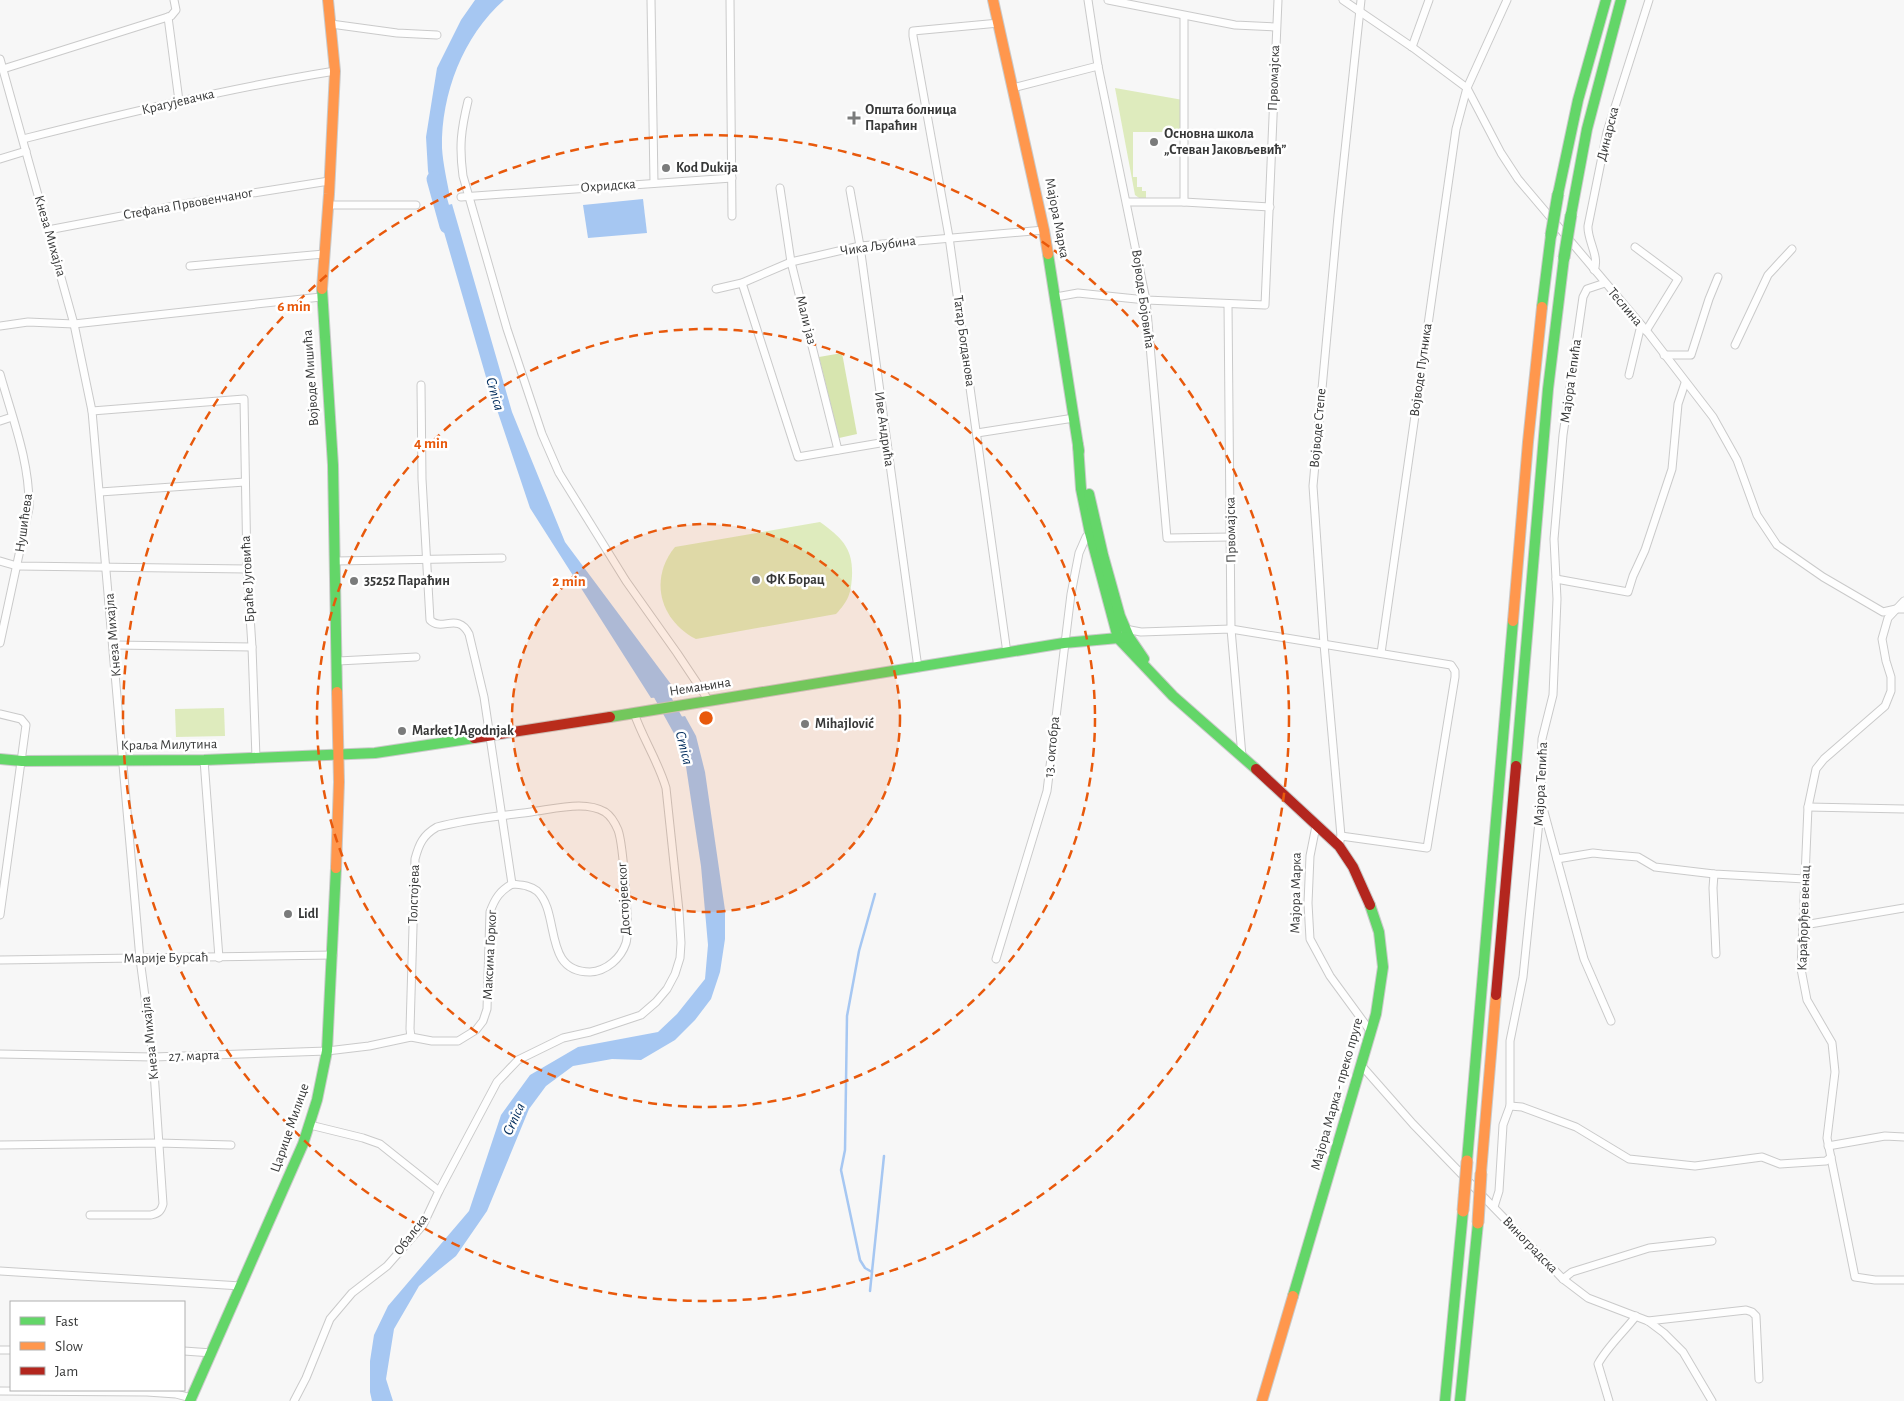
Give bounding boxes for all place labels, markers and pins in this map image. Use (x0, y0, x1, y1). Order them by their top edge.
place label: Општа болница Параћин (865, 103, 957, 133)
marker: Општа болница Параћин (847, 111, 861, 125)
place label: Основна школа „Стеван Јаковљевић” (1164, 127, 1286, 157)
marker: Основна школа „Стеван Јаковљевић” (1148, 136, 1160, 148)
place label: Kod Dukija (676, 161, 738, 175)
marker: Kod Dukija (660, 162, 672, 174)
place label: ФК Борац (766, 573, 825, 587)
place label: 35252 Параћин (364, 574, 450, 588)
marker: ФК Борац (750, 574, 762, 586)
marker: 35252 Параћин (348, 575, 360, 587)
centre of rings (697, 709, 715, 727)
place label: Mihajlović (815, 717, 874, 731)
marker: Mihajlović (799, 718, 811, 730)
place label: Market JAgodnjak (412, 724, 514, 738)
marker: Market JAgodnjak (396, 725, 408, 737)
place label: Lidl (298, 907, 319, 921)
marker: Lidl (282, 908, 294, 920)

